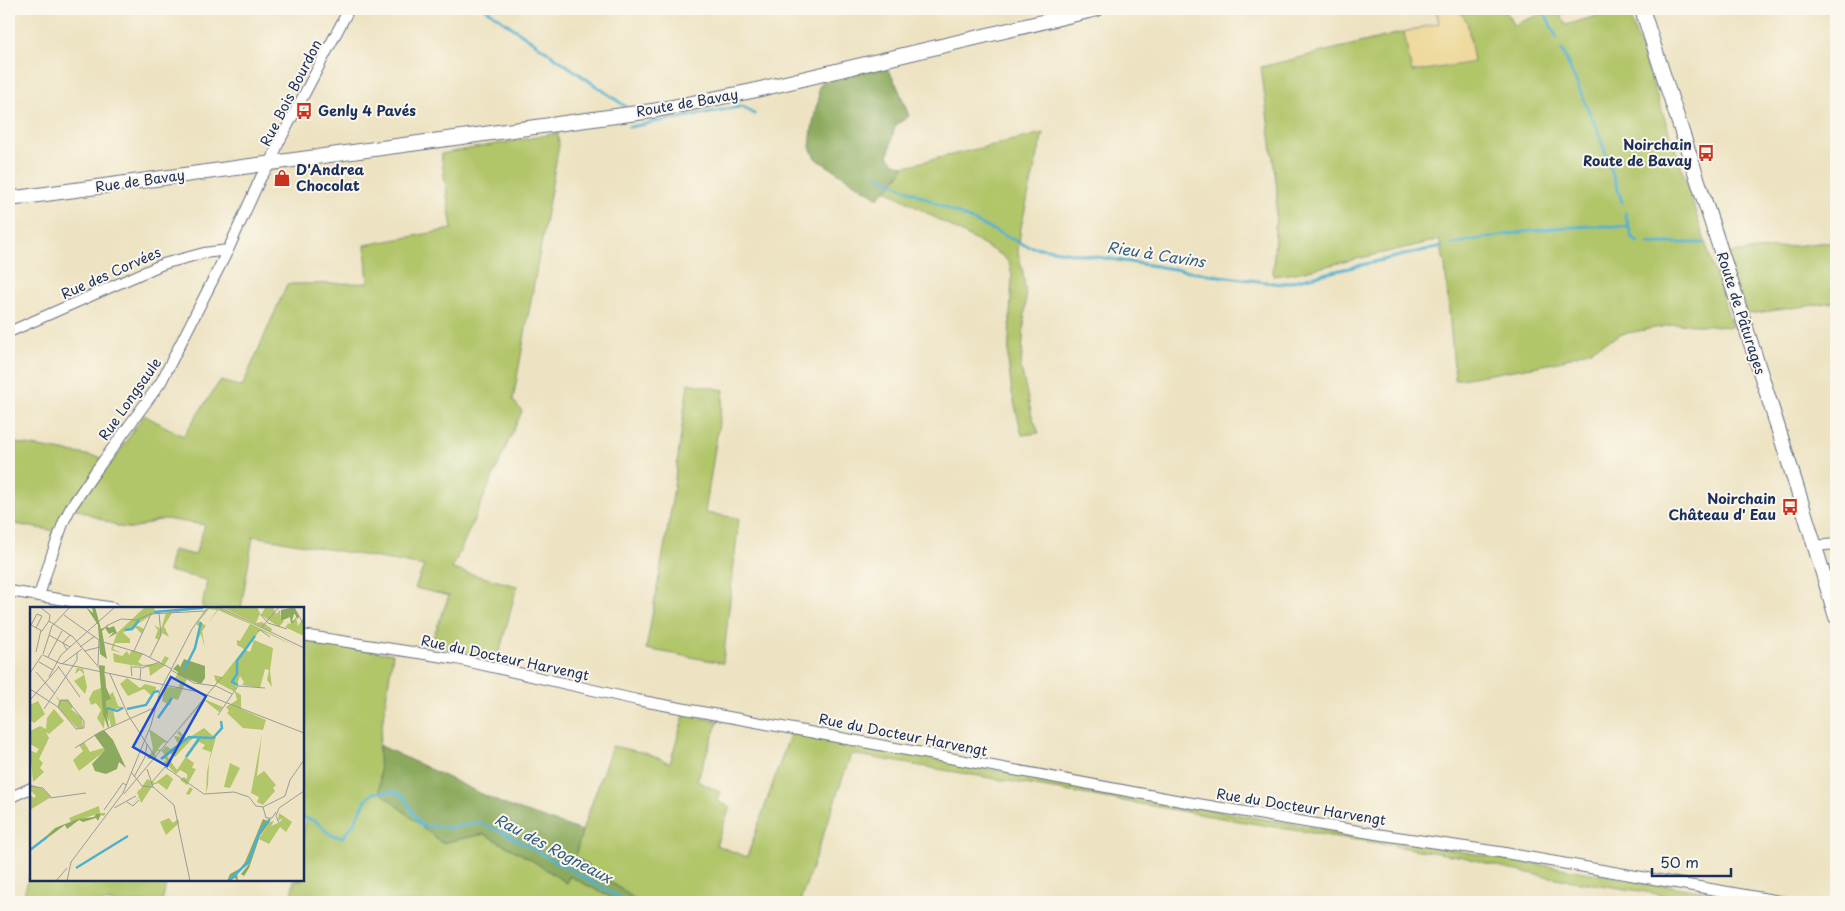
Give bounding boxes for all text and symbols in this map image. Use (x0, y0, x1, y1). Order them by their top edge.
street label: Rue Bois Bourdon (255, 36, 327, 150)
street label: Route de Bavay (634, 83, 740, 122)
place label: Genly 4 Pavés (318, 100, 416, 121)
bus stop icon: Genly 4 Pavés (294, 101, 314, 121)
place label: Noirchain Route de Bavay (1583, 134, 1692, 171)
bus stop icon: Noirchain Route de Bavay (1696, 143, 1716, 163)
place label: D'Andrea Chocolat (296, 159, 365, 196)
street label: Rue de Bavay (94, 164, 186, 197)
shop icon: D'Andrea Chocolat (272, 168, 292, 188)
water label: Rieu à Cavins (1106, 234, 1208, 273)
street label: Rue des Corvées (57, 241, 164, 304)
street label: Route de Pâturages (1712, 249, 1771, 377)
street label: Rue Longsaule (93, 353, 166, 444)
place label: Noirchain Château d' Eau (1668, 488, 1776, 525)
bus stop icon: Noirchain Château d' Eau (1780, 497, 1800, 517)
inset map (30, 607, 304, 881)
street label: Rue du Docteur Harvengt (419, 629, 591, 686)
street label: Rue du Docteur Harvengt (817, 708, 989, 761)
street label: Rue du Docteur Harvengt (1215, 783, 1388, 830)
water label: Rau des Rogneaux (491, 807, 618, 889)
scale bar (1652, 846, 1731, 878)
text: 50 m (1660, 850, 1699, 873)

